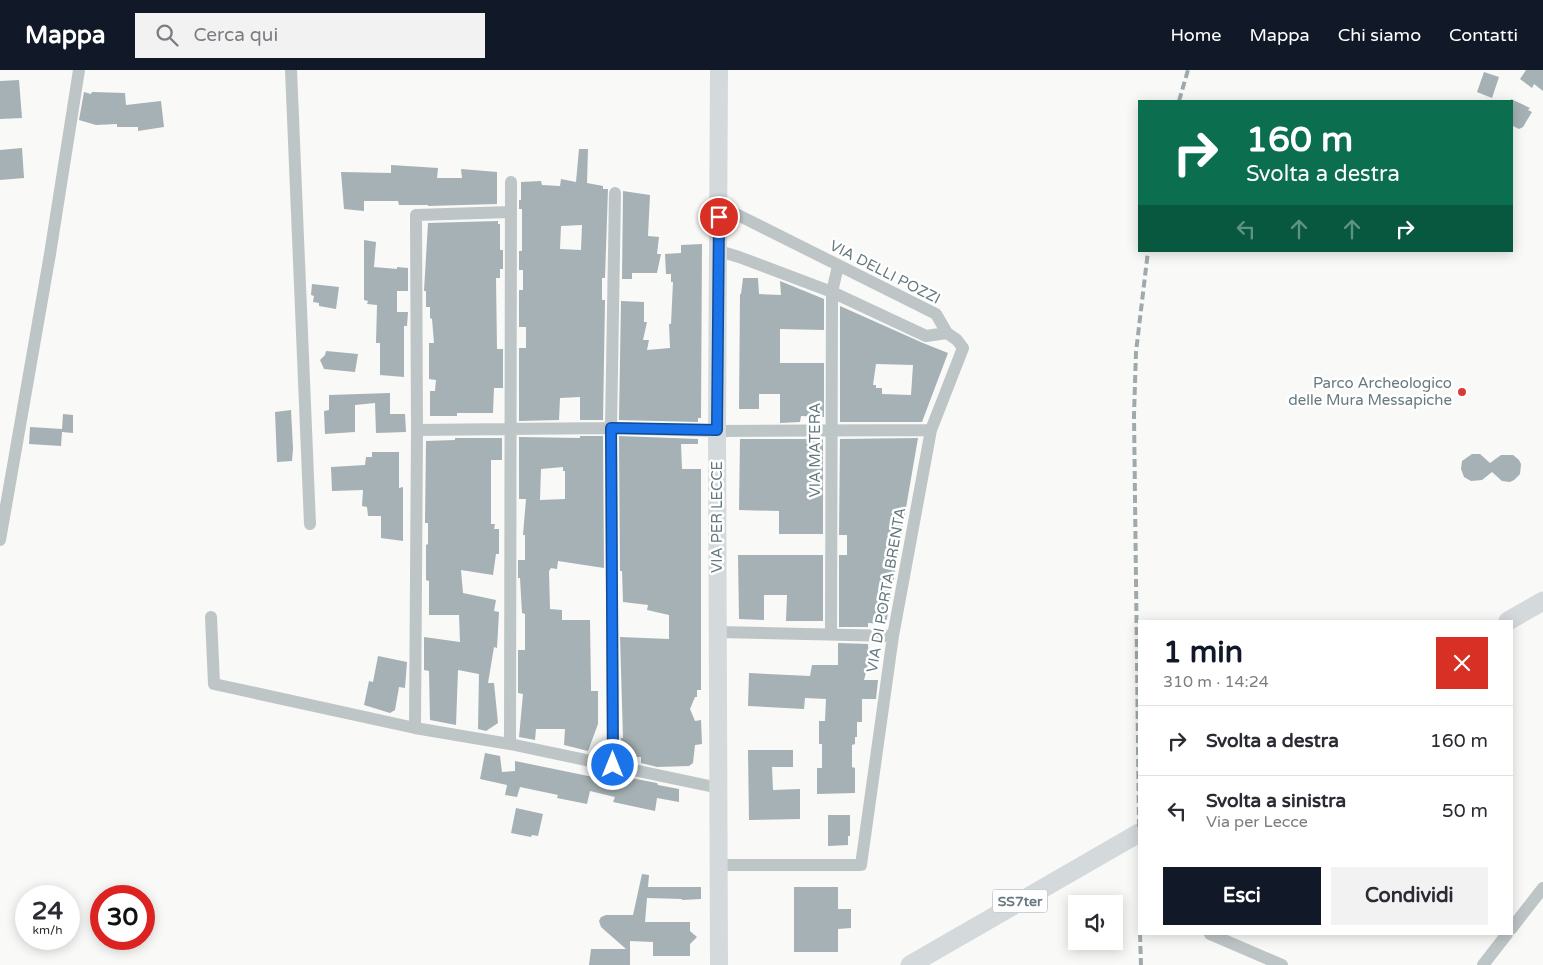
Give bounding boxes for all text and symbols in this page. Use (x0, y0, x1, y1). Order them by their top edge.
search box (135, 13, 485, 58)
text: Mappa (25, 21, 105, 50)
icon: search (153, 21, 181, 49)
text: Cerca qui (193, 24, 278, 46)
text: Home (1170, 24, 1221, 46)
text: Mappa (1249, 24, 1310, 46)
text: Chi siamo (1338, 24, 1421, 46)
text: Contatti (1449, 24, 1518, 46)
text: 160 m (1246, 119, 1353, 161)
icon: right (1163, 120, 1228, 185)
text: Svolta a destra (1246, 161, 1400, 187)
pin (698, 196, 740, 238)
icon: arrive (705, 203, 733, 231)
icon: left (1232, 215, 1260, 243)
icon: ahead (1285, 215, 1313, 243)
icon: ahead (1338, 215, 1366, 243)
icon: right (1391, 215, 1419, 243)
street label: VIA DELLI POZZI (827, 236, 943, 308)
place label: Parco Archeologico delle Mura Messapiche (1288, 374, 1452, 409)
marker: Parco Archeologico delle Mura Messapiche (1456, 386, 1468, 398)
street label: VIA MATERA (806, 402, 824, 498)
street label: VIA PER LECCE (708, 461, 726, 573)
street label: VIA DI PORTA BRENTA (863, 506, 909, 674)
text: 1 min (1163, 634, 1243, 671)
button: close (1436, 637, 1488, 689)
text: 310 m · 14:24 (1163, 672, 1269, 692)
icon: right (1163, 727, 1191, 755)
text: Svolta a destra (1206, 730, 1339, 752)
text: 160 m (1430, 730, 1488, 752)
position arrow (586, 738, 638, 790)
text: Svolta a sinistra (1206, 790, 1346, 812)
icon: left (1163, 797, 1191, 825)
text: 50 m (1442, 800, 1488, 822)
text: Via per Lecce (1206, 812, 1308, 832)
button: Esci (1163, 867, 1321, 925)
button: Condividi (1331, 867, 1488, 925)
speed limit sign: 30 (90, 885, 155, 950)
road number: SS7ter (992, 889, 1048, 912)
map controls (1068, 895, 1123, 950)
button: sound (1068, 895, 1123, 950)
text: 24 (32, 896, 63, 926)
text: km/h (32, 923, 63, 937)

